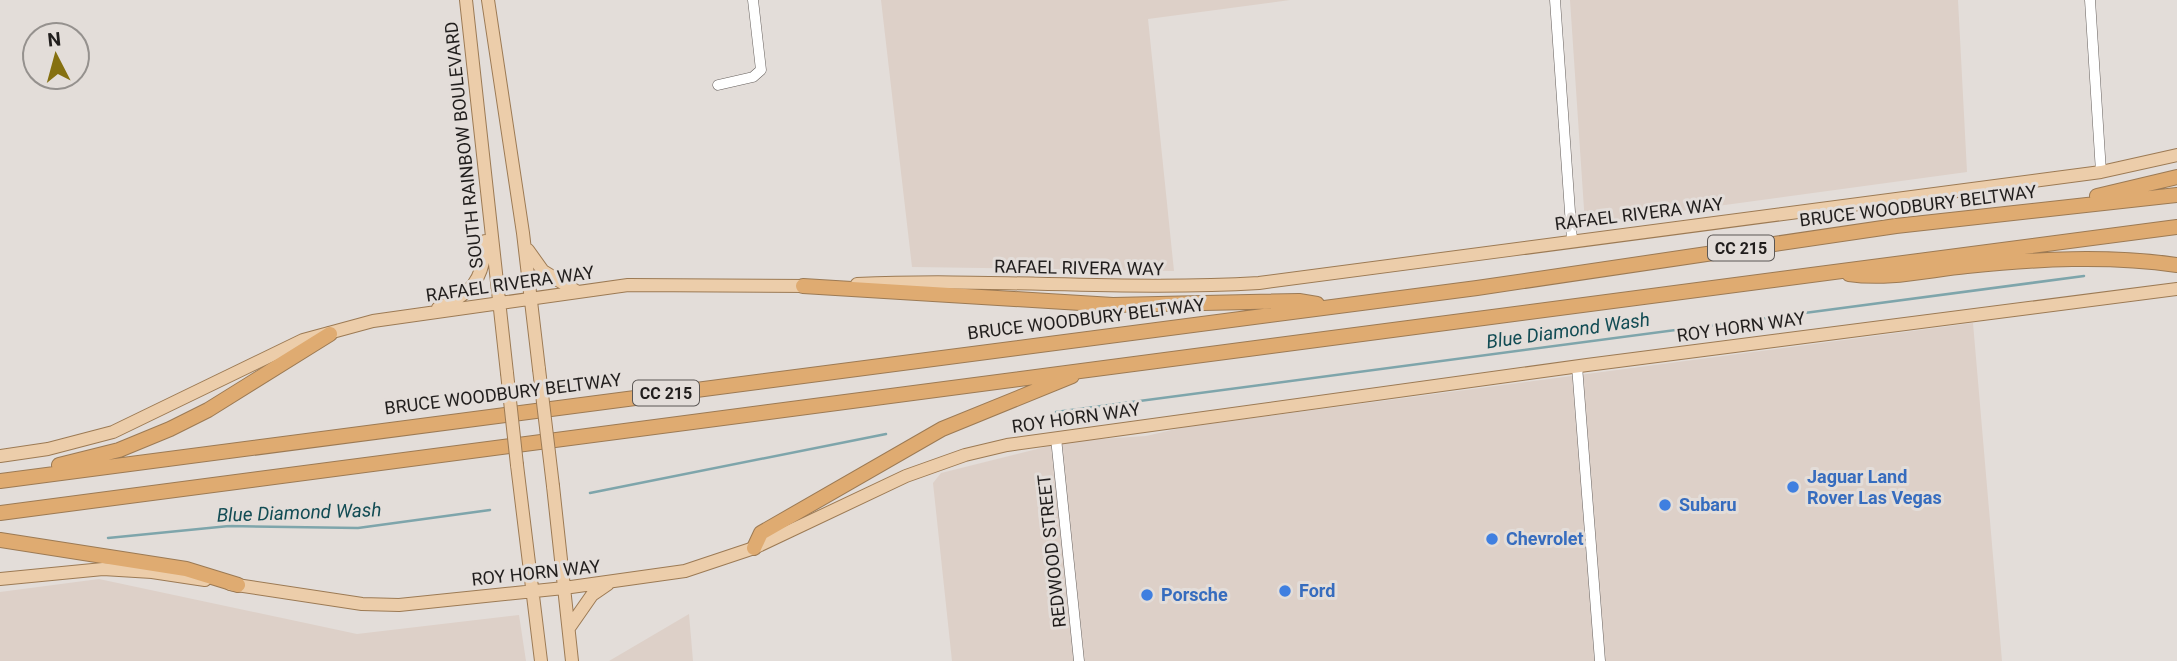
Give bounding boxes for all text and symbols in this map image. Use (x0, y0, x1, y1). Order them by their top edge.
north arrow (21, 21, 91, 91)
street label: SOUTH RAINBOW BOULEVARD (440, 21, 487, 269)
text: N (46, 27, 62, 52)
street label: BRUCE WOODBURY BELTWAY (1798, 181, 2038, 230)
street label: RAFAEL RIVERA WAY (1553, 193, 1725, 234)
road number: CC 215 (1708, 236, 1774, 260)
street label: RAFAEL RIVERA WAY (994, 256, 1164, 279)
street label: RAFAEL RIVERA WAY (424, 261, 596, 306)
street label: BRUCE WOODBURY BELTWAY (966, 294, 1206, 343)
street label: ROY HORN WAY (1675, 307, 1807, 346)
water label: Blue Diamond Wash (1485, 308, 1651, 353)
street label: BRUCE WOODBURY BELTWAY (383, 369, 623, 418)
road number: CC 215 (633, 380, 699, 406)
street label: ROY HORN WAY (1010, 398, 1142, 437)
place label: Jaguar Land Rover Las Vegas (1807, 466, 1942, 508)
street label: REDWOOD STREET (1033, 473, 1070, 629)
marker: Jaguar Land Rover Las Vegas (1785, 479, 1801, 495)
place label: Subaru (1679, 494, 1737, 515)
marker: Subaru (1657, 497, 1673, 513)
water label: Blue Diamond Wash (216, 498, 382, 527)
place label: Chevrolet (1506, 528, 1584, 549)
marker: Chevrolet (1484, 531, 1500, 547)
street label: ROY HORN WAY (471, 555, 602, 590)
place label: Ford (1299, 580, 1335, 601)
marker: Ford (1277, 583, 1293, 599)
place label: Porsche (1161, 584, 1228, 605)
marker: Porsche (1139, 587, 1155, 603)

